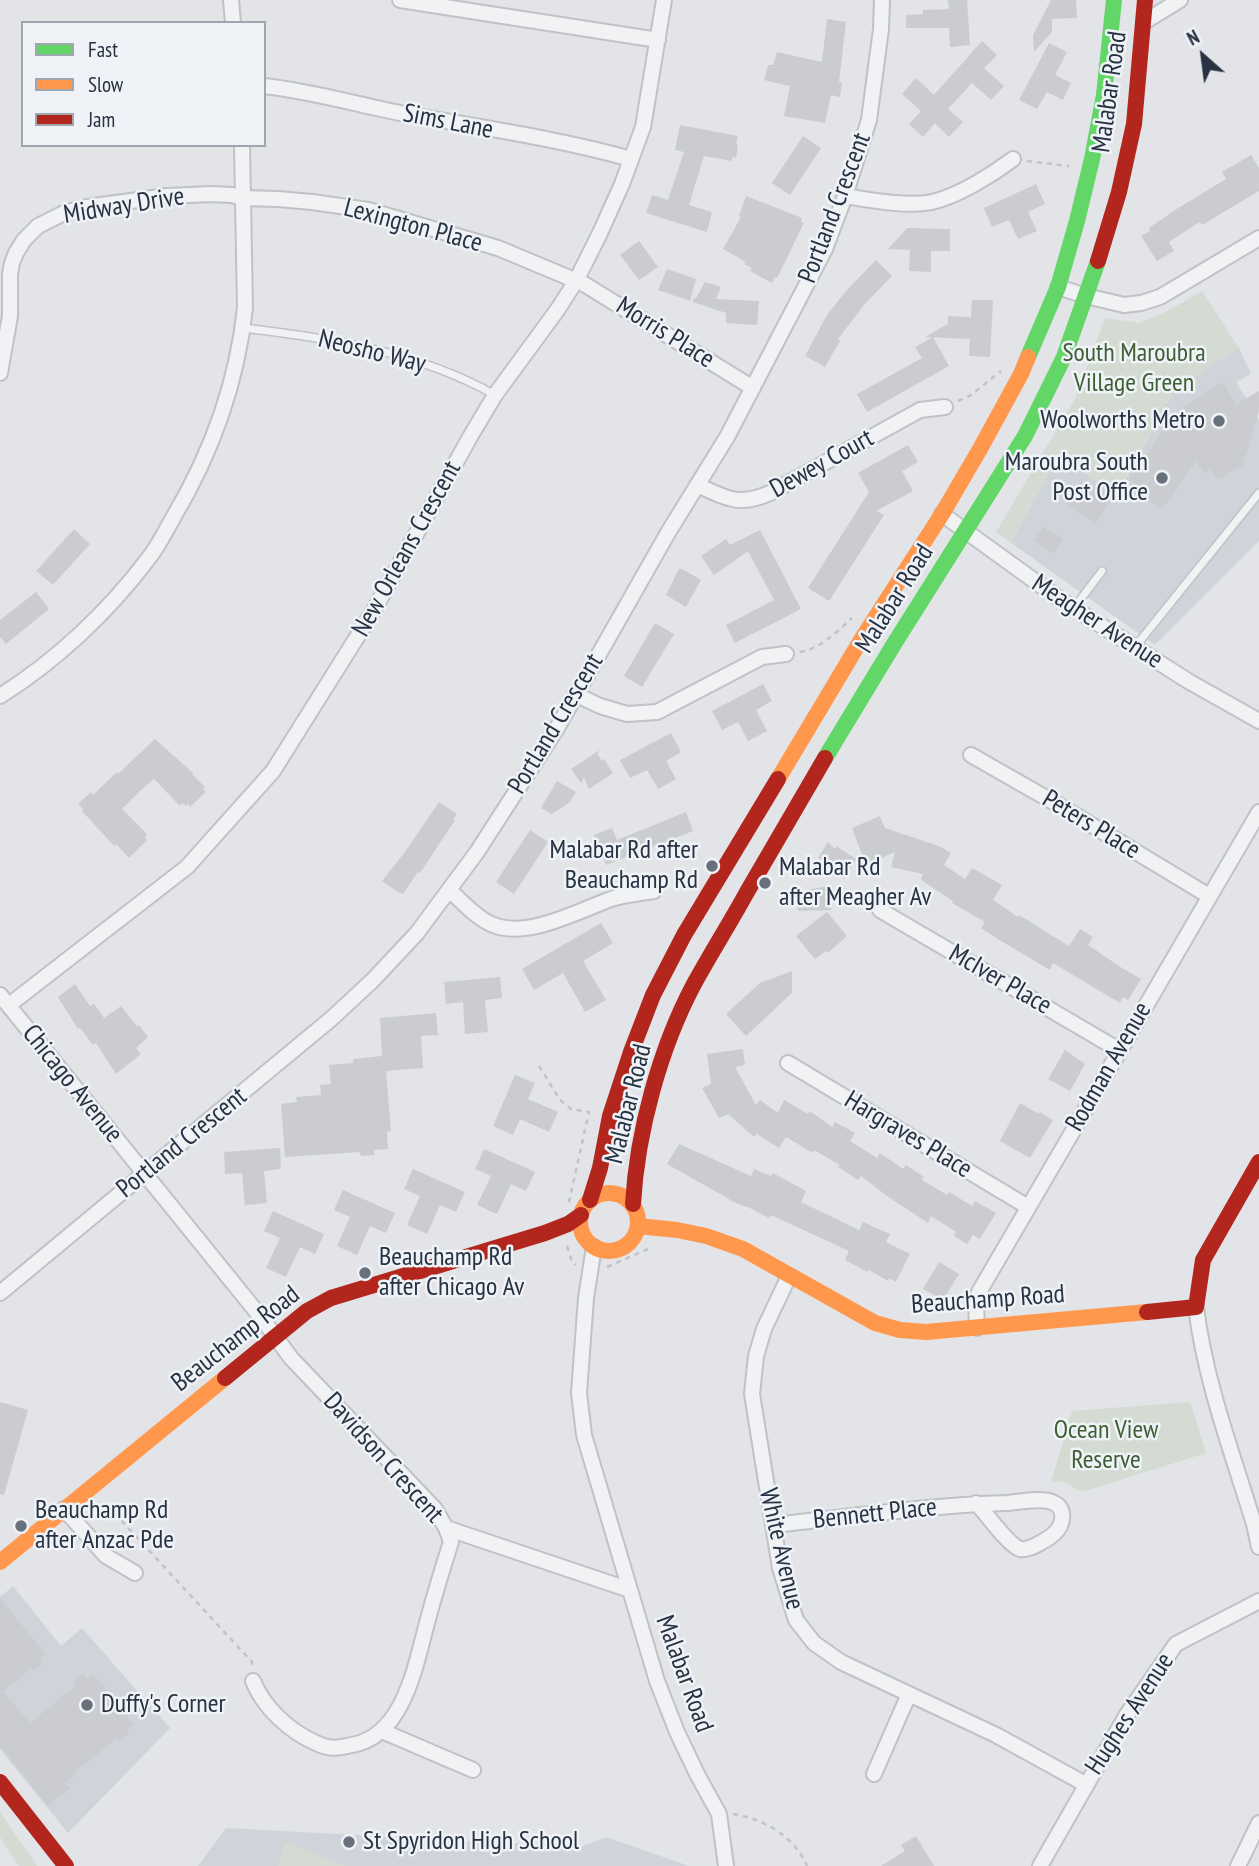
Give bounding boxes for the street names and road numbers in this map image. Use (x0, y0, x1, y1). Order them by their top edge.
street label: Malabar Road (1086, 29, 1134, 155)
street label: Sims Lane (400, 98, 496, 146)
street label: Portland Crescent (792, 129, 878, 287)
street label: Midway Drive (61, 181, 187, 231)
street label: Lexington Place (341, 193, 485, 259)
street label: Morris Place (610, 291, 720, 375)
street label: Neosho Way (315, 324, 429, 380)
street label: Dewey Court (765, 423, 879, 505)
street label: New Orleans Crescent (346, 456, 468, 642)
street label: Malabar Road (849, 539, 941, 659)
street label: Meagher Avenue (1026, 568, 1168, 676)
street label: Portland Crescent (502, 648, 610, 800)
street label: Peters Place (1036, 784, 1146, 866)
street label: McIver Place (943, 938, 1057, 1022)
street label: Rodman Avenue (1059, 997, 1159, 1137)
street label: Chicago Avenue (15, 1019, 129, 1149)
street label: Malabar Road (599, 1041, 659, 1167)
street label: Portland Crescent (111, 1081, 253, 1205)
street label: Hargraves Place (839, 1085, 977, 1185)
street label: Beauchamp Road (166, 1279, 306, 1399)
street label: Beauchamp Road (910, 1279, 1066, 1321)
street label: Davidson Crescent (316, 1387, 450, 1529)
street label: White Avenue (752, 1485, 810, 1613)
street label: Bennett Place (812, 1492, 938, 1536)
street label: Malabar Road (648, 1611, 720, 1737)
street label: Hughes Avenue (1079, 1647, 1181, 1781)

